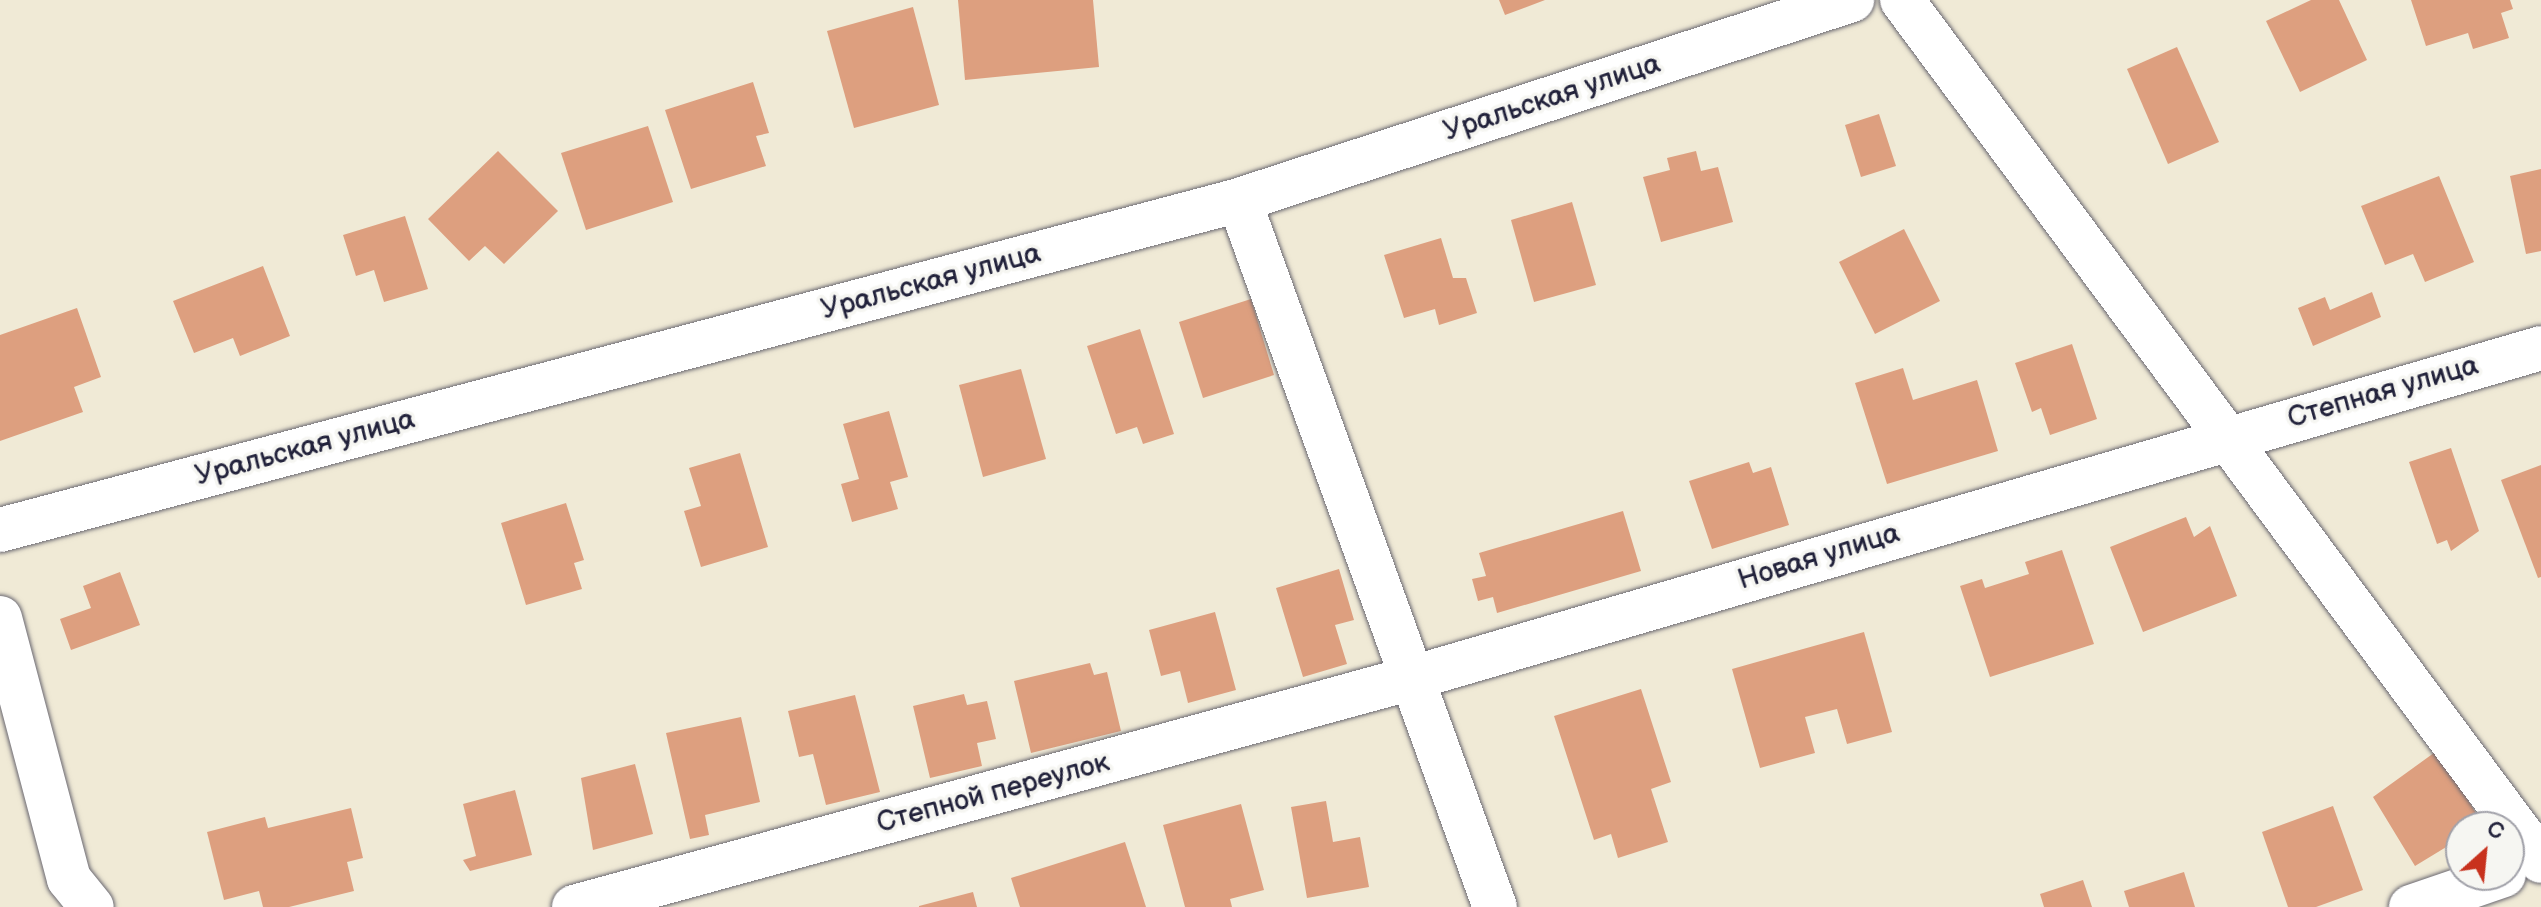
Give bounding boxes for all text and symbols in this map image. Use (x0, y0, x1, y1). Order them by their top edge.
street label: Уральская улица (1439, 47, 1665, 149)
street label: Уральская улица (818, 237, 1044, 327)
street label: Степная улица (2284, 349, 2482, 435)
street label: Уральская улица (192, 403, 418, 493)
street label: Новая улица (1734, 516, 1904, 598)
street label: Степной переулок (873, 746, 1113, 840)
north arrow (2445, 811, 2525, 891)
text: С (2482, 815, 2508, 846)

